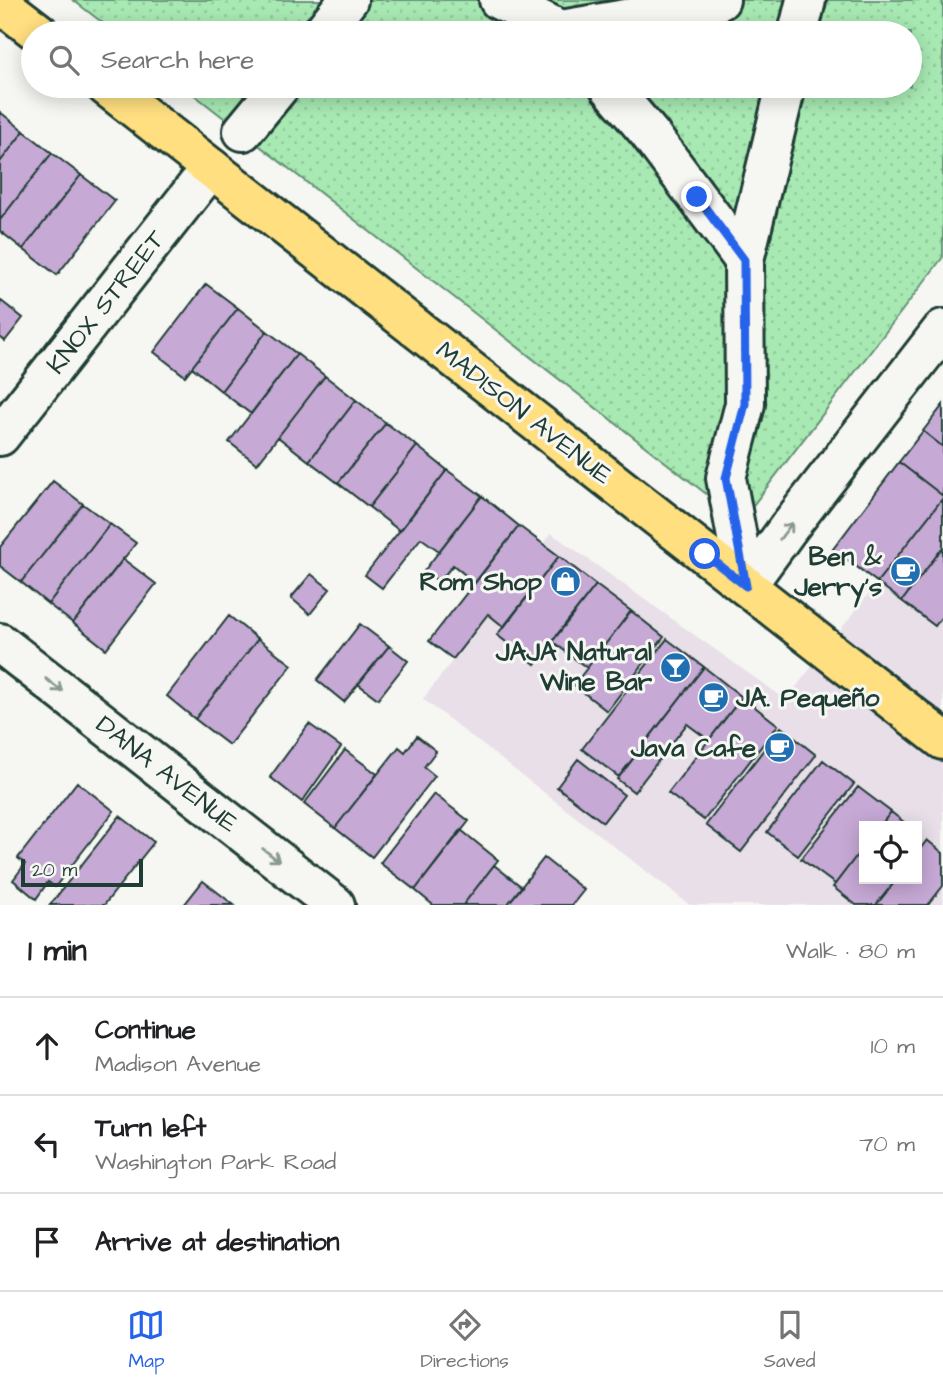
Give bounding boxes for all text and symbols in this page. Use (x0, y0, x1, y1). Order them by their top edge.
search box (21, 21, 922, 98)
icon: search (45, 41, 83, 79)
text: Search here (101, 42, 254, 78)
route end (681, 181, 712, 212)
street label: KNOX STREET (38, 222, 174, 382)
street label: MADISON AVENUE (428, 333, 620, 493)
one-way arrow (779, 522, 794, 541)
route start (689, 538, 720, 569)
place label: Ben & Jerry's (793, 539, 883, 608)
cafe icon: Ben & Jerry's (888, 555, 922, 589)
place label: Rom Shop (420, 564, 543, 600)
shop icon: Rom Shop (548, 565, 582, 599)
place label: JAJA Natural Wine Bar (495, 634, 653, 700)
bar icon: JAJA Natural Wine Bar (658, 650, 692, 684)
one-way arrow (44, 677, 62, 692)
place label: JA. Pequeño (735, 680, 880, 716)
cafe icon: JA. Pequeño (696, 681, 730, 715)
street label: DANA AVENUE (88, 707, 246, 841)
place label: Java Cafe (630, 730, 756, 766)
cafe icon: Java Cafe (762, 731, 796, 765)
map controls (859, 821, 922, 884)
button: locate (859, 821, 922, 884)
one-way arrow (262, 848, 280, 863)
scale bar (21, 856, 144, 888)
text: 20 m (32, 857, 77, 884)
text: 1 min (28, 930, 87, 972)
text: Walk · 80 m (786, 935, 915, 967)
text: Continue (95, 1012, 196, 1048)
icon: ahead (28, 1027, 66, 1065)
text: 10 m (870, 1030, 915, 1062)
text: Madison Avenue (95, 1048, 261, 1080)
text: Turn left (95, 1110, 206, 1146)
icon: left (28, 1125, 66, 1163)
text: 70 m (859, 1128, 915, 1160)
text: Washington Park Road (95, 1146, 336, 1178)
icon: arrive (28, 1223, 66, 1261)
text: Arrive at destination (95, 1224, 340, 1260)
tab: Map (127, 1306, 165, 1375)
tab: Directions (420, 1306, 509, 1375)
tab: Saved (764, 1306, 815, 1375)

